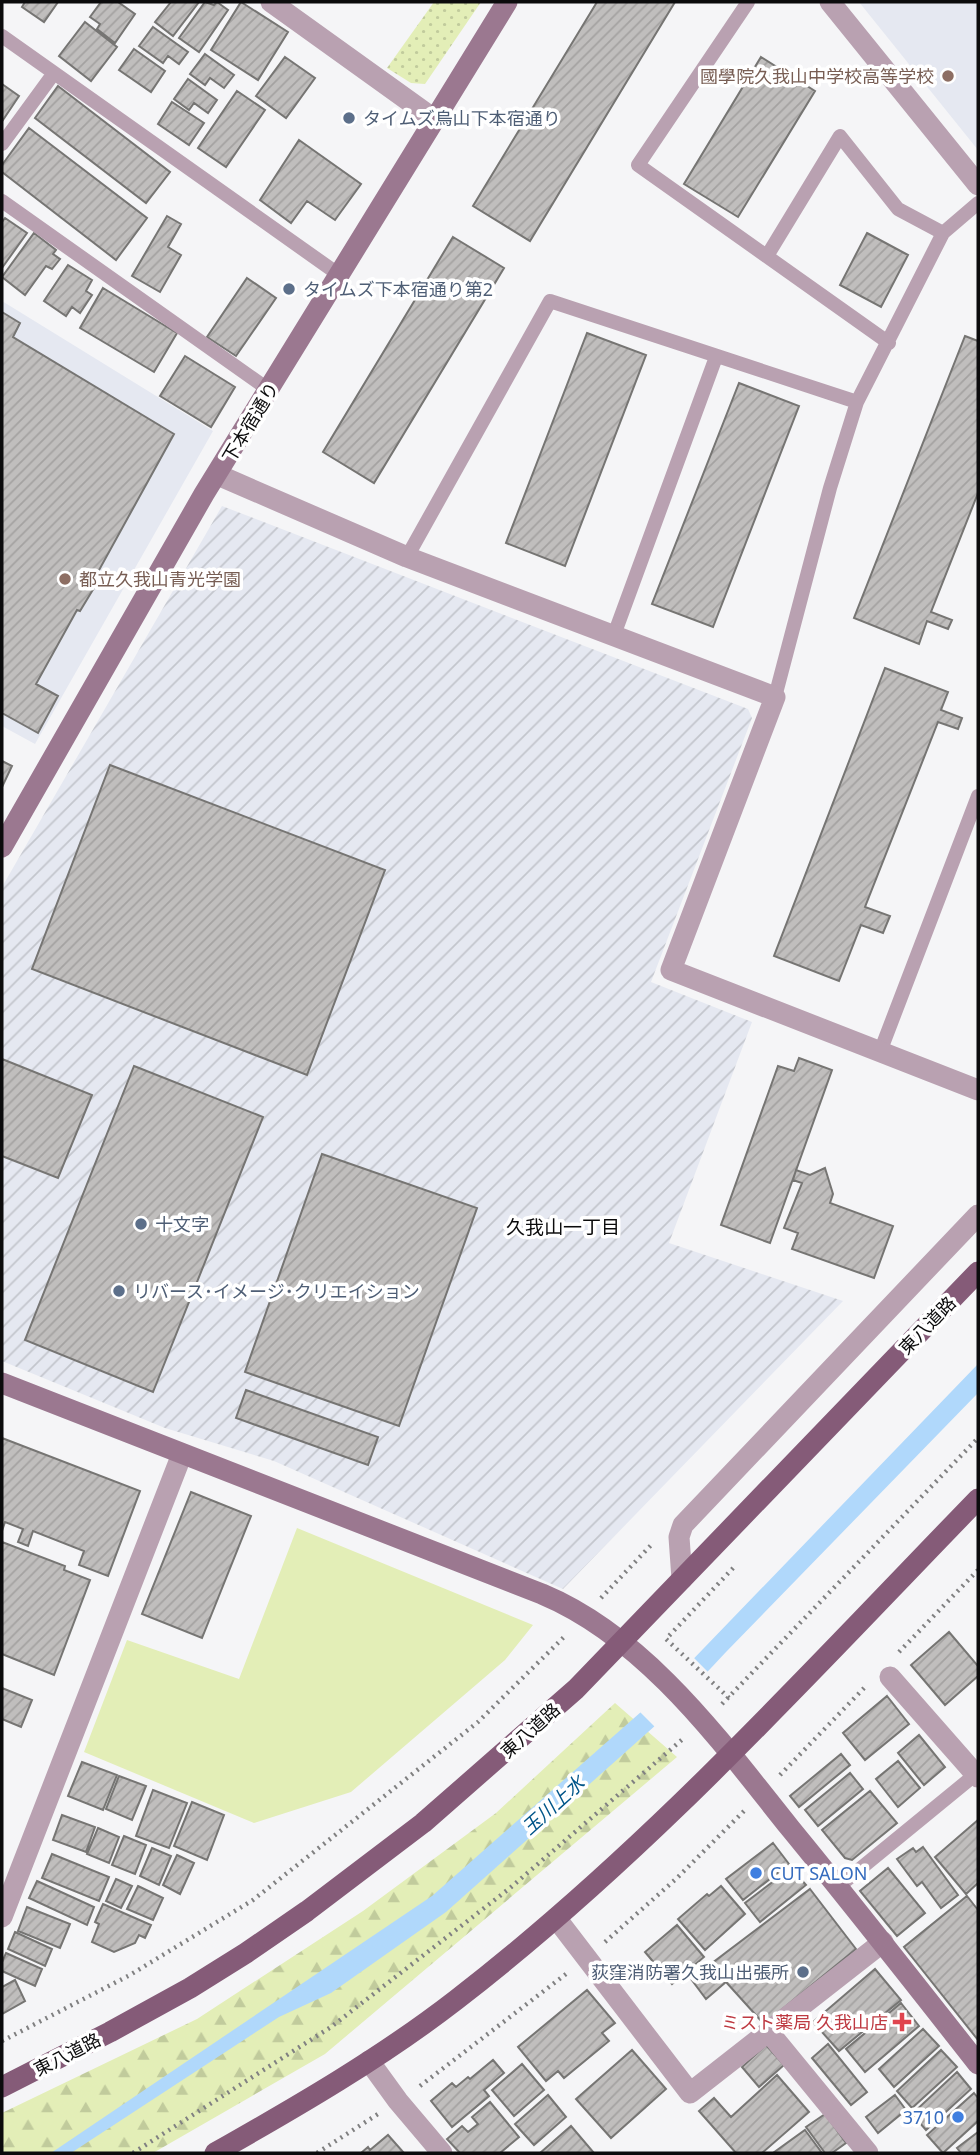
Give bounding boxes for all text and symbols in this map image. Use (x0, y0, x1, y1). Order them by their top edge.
place label: 國學院久我山中学校高等学校 (700, 64, 934, 88)
marker: 國學院久我山中学校高等学校 (940, 68, 956, 84)
place label: タイムズ烏山下本宿通り (363, 106, 561, 130)
marker: タイムズ烏山下本宿通り (341, 110, 357, 126)
place label: タイムズ下本宿通り第2 (303, 277, 493, 301)
marker: タイムズ下本宿通り第2 (281, 281, 297, 297)
street label: 下本宿通り (217, 377, 283, 467)
place label: 都立久我山青光学園 (79, 567, 241, 591)
marker: 都立久我山青光学園 (57, 571, 73, 587)
place label: 十文字 (155, 1212, 209, 1236)
district label: 久我山一丁目 (506, 1214, 620, 1240)
marker: 十文字 (133, 1216, 149, 1232)
place label: リバース･イメージ･クリエイション (133, 1279, 420, 1303)
marker: リバース･イメージ･クリエイション (111, 1283, 127, 1299)
street label: 東八道路 (893, 1291, 961, 1359)
street label: 東八道路 (495, 1697, 565, 1763)
water label: 玉川上水 (516, 1769, 591, 1840)
place label: CUT SALON (770, 1861, 867, 1885)
marker: CUT SALON (748, 1865, 764, 1881)
place label: 荻窪消防署久我山出張所 (591, 1960, 789, 1984)
marker: 荻窪消防署久我山出張所 (795, 1964, 811, 1980)
place label: ミスト薬局 久我山店 (721, 2010, 888, 2034)
marker: ミスト薬局 久我山店 (894, 2014, 910, 2030)
street label: 東八道路 (29, 2027, 105, 2081)
place label: 3710 (903, 2105, 944, 2129)
marker: 3710 (950, 2109, 966, 2125)

